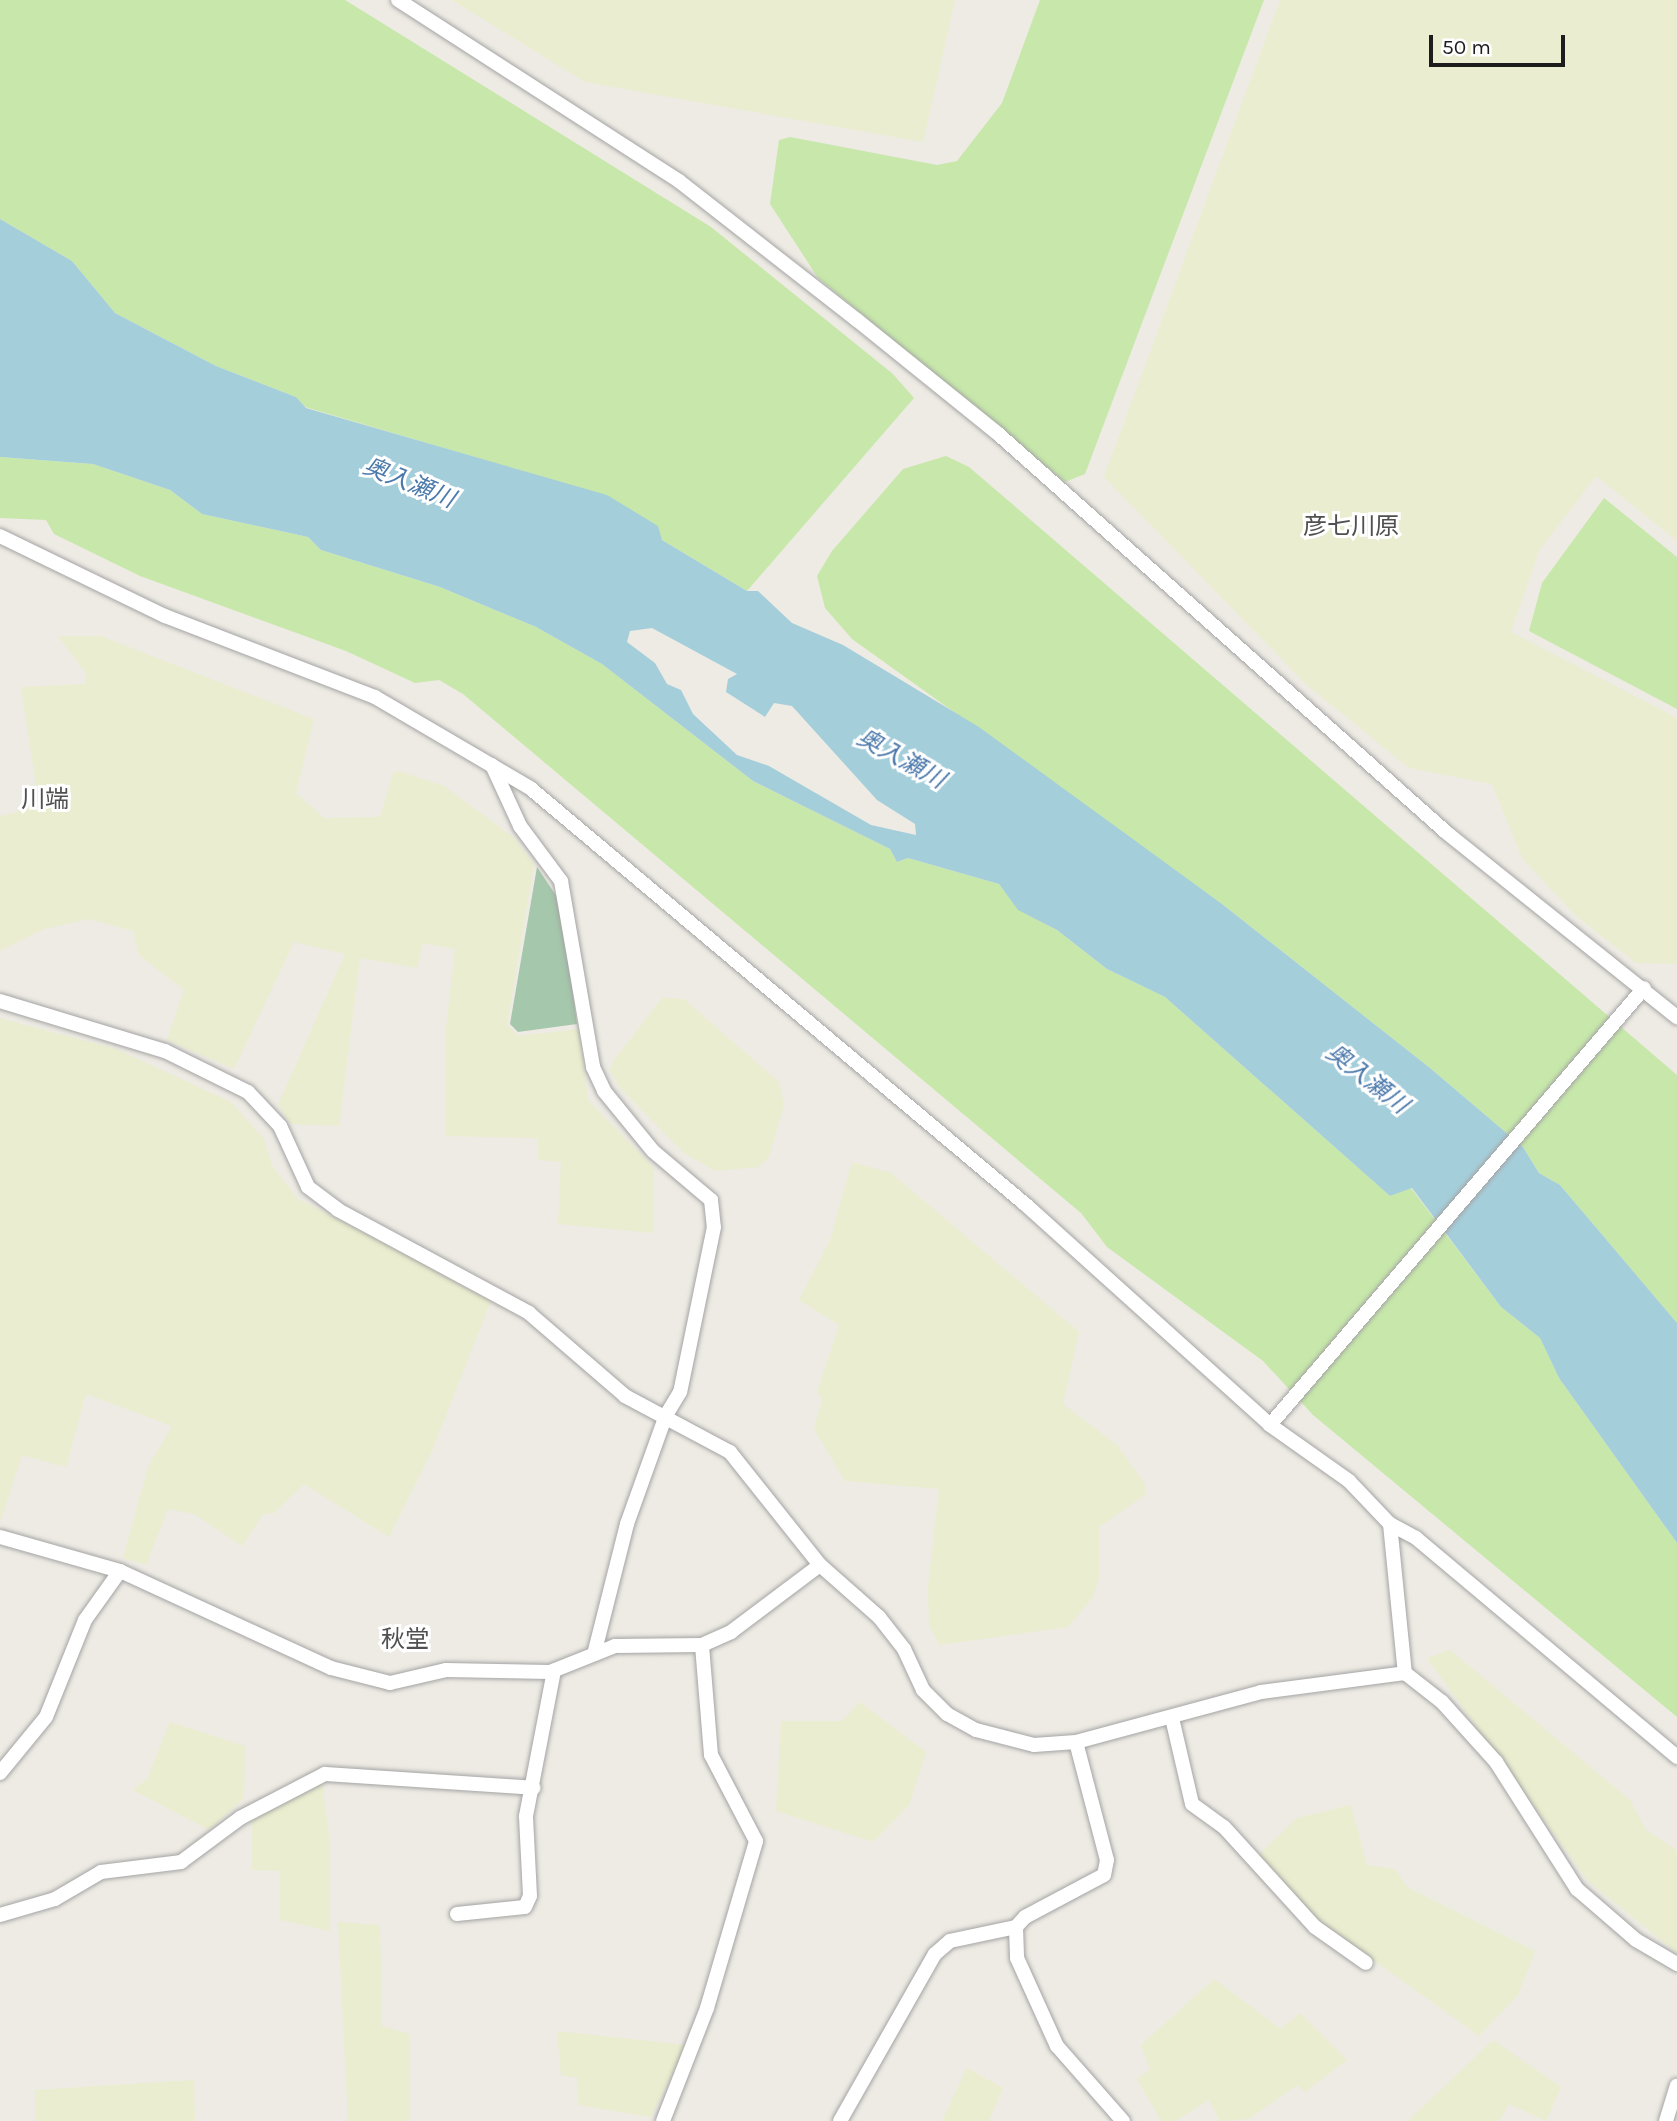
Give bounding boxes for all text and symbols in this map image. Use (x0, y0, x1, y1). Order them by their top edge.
scale bar (1432, 21, 1568, 65)
text: 50 m (1442, 35, 1491, 59)
water label: 奥入瀬川 (359, 452, 459, 514)
district label: 彦七川原 (1303, 513, 1399, 541)
water label: 奥入瀬川 (852, 723, 950, 795)
district label: 川端 (21, 786, 69, 814)
water label: 奥入瀬川 (1320, 1038, 1414, 1120)
district label: 秋堂 (381, 1626, 429, 1654)

